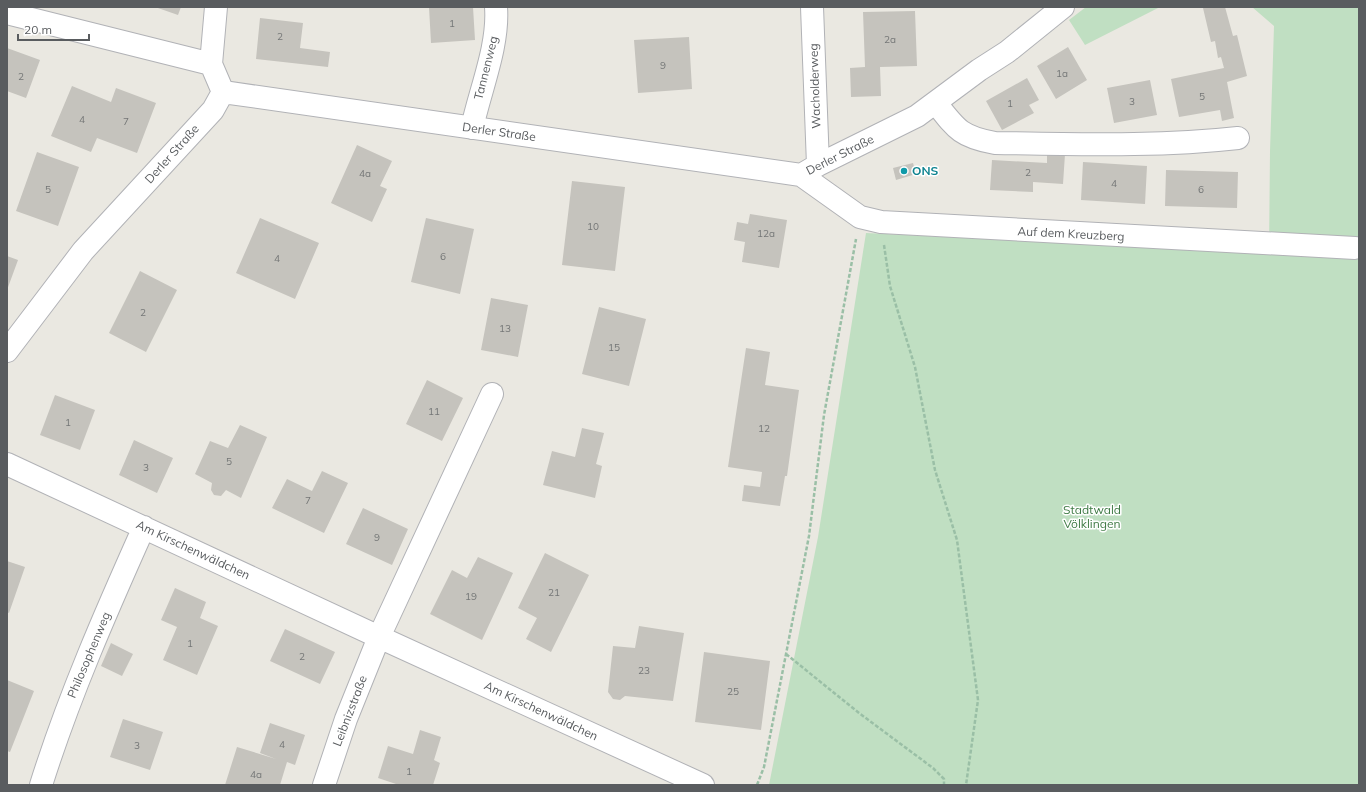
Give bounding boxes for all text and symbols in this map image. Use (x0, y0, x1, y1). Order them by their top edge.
scale bar (18, 16, 89, 42)
house number: 1 (449, 17, 455, 30)
text: 20 m (24, 22, 52, 37)
house number: 2 (277, 30, 283, 43)
house number: 2a (884, 33, 896, 46)
street label: Tannenweg (470, 34, 501, 101)
street label: Wacholderweg (806, 43, 823, 129)
house number: 9 (660, 59, 666, 72)
house number: 1a (1056, 67, 1068, 80)
house number: 2 (18, 70, 24, 83)
house number: 5 (1199, 90, 1205, 103)
house number: 3 (1129, 95, 1135, 108)
house number: 1 (1007, 97, 1013, 110)
house number: 4 (79, 113, 85, 126)
house number: 7 (123, 115, 129, 128)
street label: Derler Straße (461, 119, 537, 144)
street label: Derler Straße (141, 121, 202, 186)
street label: Derler Straße (803, 131, 876, 178)
place label: ONS (912, 163, 939, 178)
marker: ONS (899, 166, 909, 176)
house number: 2 (1025, 166, 1031, 179)
house number: 4a (359, 167, 371, 180)
house number: 4 (1111, 177, 1117, 190)
house number: 5 (45, 183, 51, 196)
house number: 6 (1198, 183, 1204, 196)
house number: 10 (587, 220, 599, 233)
street label: Auf dem Kreuzberg (1017, 223, 1125, 244)
house number: 12a (757, 227, 775, 240)
house number: 6 (440, 250, 446, 263)
house number: 4 (274, 252, 280, 265)
house number: 2 (140, 306, 146, 319)
house number: 13 (499, 322, 511, 335)
house number: 15 (608, 341, 620, 354)
house number: 11 (428, 405, 440, 418)
house number: 1 (65, 416, 71, 429)
house number: 12 (758, 422, 770, 435)
house number: 5 (226, 455, 232, 468)
house number: 3 (143, 461, 149, 474)
house number: 7 (305, 494, 311, 507)
park label: Stadtwald Völklingen (1063, 502, 1121, 531)
street label: Am Kirschenwäldchen (134, 517, 253, 583)
house number: 9 (374, 531, 380, 544)
house number: 21 (548, 586, 560, 599)
house number: 19 (465, 590, 477, 603)
street label: Philosophenweg (64, 610, 113, 700)
house number: 1 (187, 637, 193, 650)
house number: 2 (299, 650, 305, 663)
house number: 23 (638, 664, 650, 677)
street label: Leibnizstraße (329, 673, 370, 748)
street label: Am Kirschenwäldchen (482, 678, 601, 744)
house number: 25 (727, 685, 739, 698)
house number: 4 (279, 738, 285, 751)
house number: 3 (134, 739, 140, 752)
house number: 1 (406, 765, 412, 778)
house number: 4a (250, 768, 262, 781)

